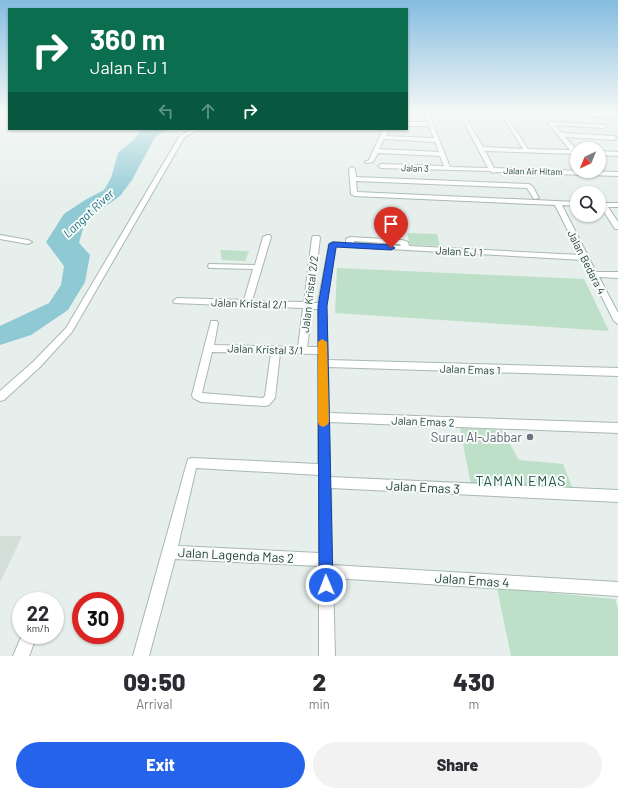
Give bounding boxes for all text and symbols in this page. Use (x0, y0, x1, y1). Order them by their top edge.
text: 360 m (90, 22, 165, 56)
icon: right (24, 24, 76, 76)
text: Jalan EJ 1 (90, 56, 167, 78)
icon: left (155, 100, 177, 122)
icon: ahead (197, 100, 219, 122)
icon: right (239, 100, 261, 122)
north arrow (570, 142, 606, 178)
map controls (570, 142, 606, 222)
street label: Jalan 3 (401, 162, 429, 174)
street label: Jalan Air Hitam (503, 165, 563, 177)
water label: Langat River (60, 185, 117, 240)
button: search (570, 186, 606, 222)
pin (374, 207, 408, 248)
icon: arrive (380, 213, 402, 235)
street label: Jalan Bedara 4 (565, 228, 609, 296)
street label: Jalan EJ 1 (435, 243, 483, 259)
street label: Jalan Kristal 2/2 (298, 255, 320, 333)
street label: Jalan Kristal 2/1 (211, 295, 287, 311)
street label: Jalan Kristal 3/1 (227, 341, 303, 357)
street label: Jalan Emas 1 (439, 361, 501, 377)
street label: Jalan Emas 2 (391, 413, 455, 429)
place label: Surau Al-Jabbar (431, 429, 522, 445)
marker: Surau Al-Jabbar (525, 432, 535, 442)
district label: TAMAN EMAS (475, 472, 567, 489)
street label: Jalan Emas 3 (386, 477, 460, 497)
street label: Jalan Lagenda Mas 2 (178, 544, 295, 566)
position arrow (305, 564, 347, 606)
street label: Jalan Emas 4 (434, 569, 510, 591)
speed limit sign: 30 (72, 592, 124, 644)
text: 22 (27, 601, 49, 625)
text: km/h (27, 622, 49, 634)
text: 09:50 (123, 667, 186, 696)
text: 2 (312, 667, 326, 696)
text: 430 (453, 667, 495, 696)
text: Arrival (136, 696, 173, 712)
text: min (309, 696, 330, 712)
text: m (468, 696, 479, 712)
button: Exit (16, 742, 305, 788)
button: Share (313, 742, 602, 788)

